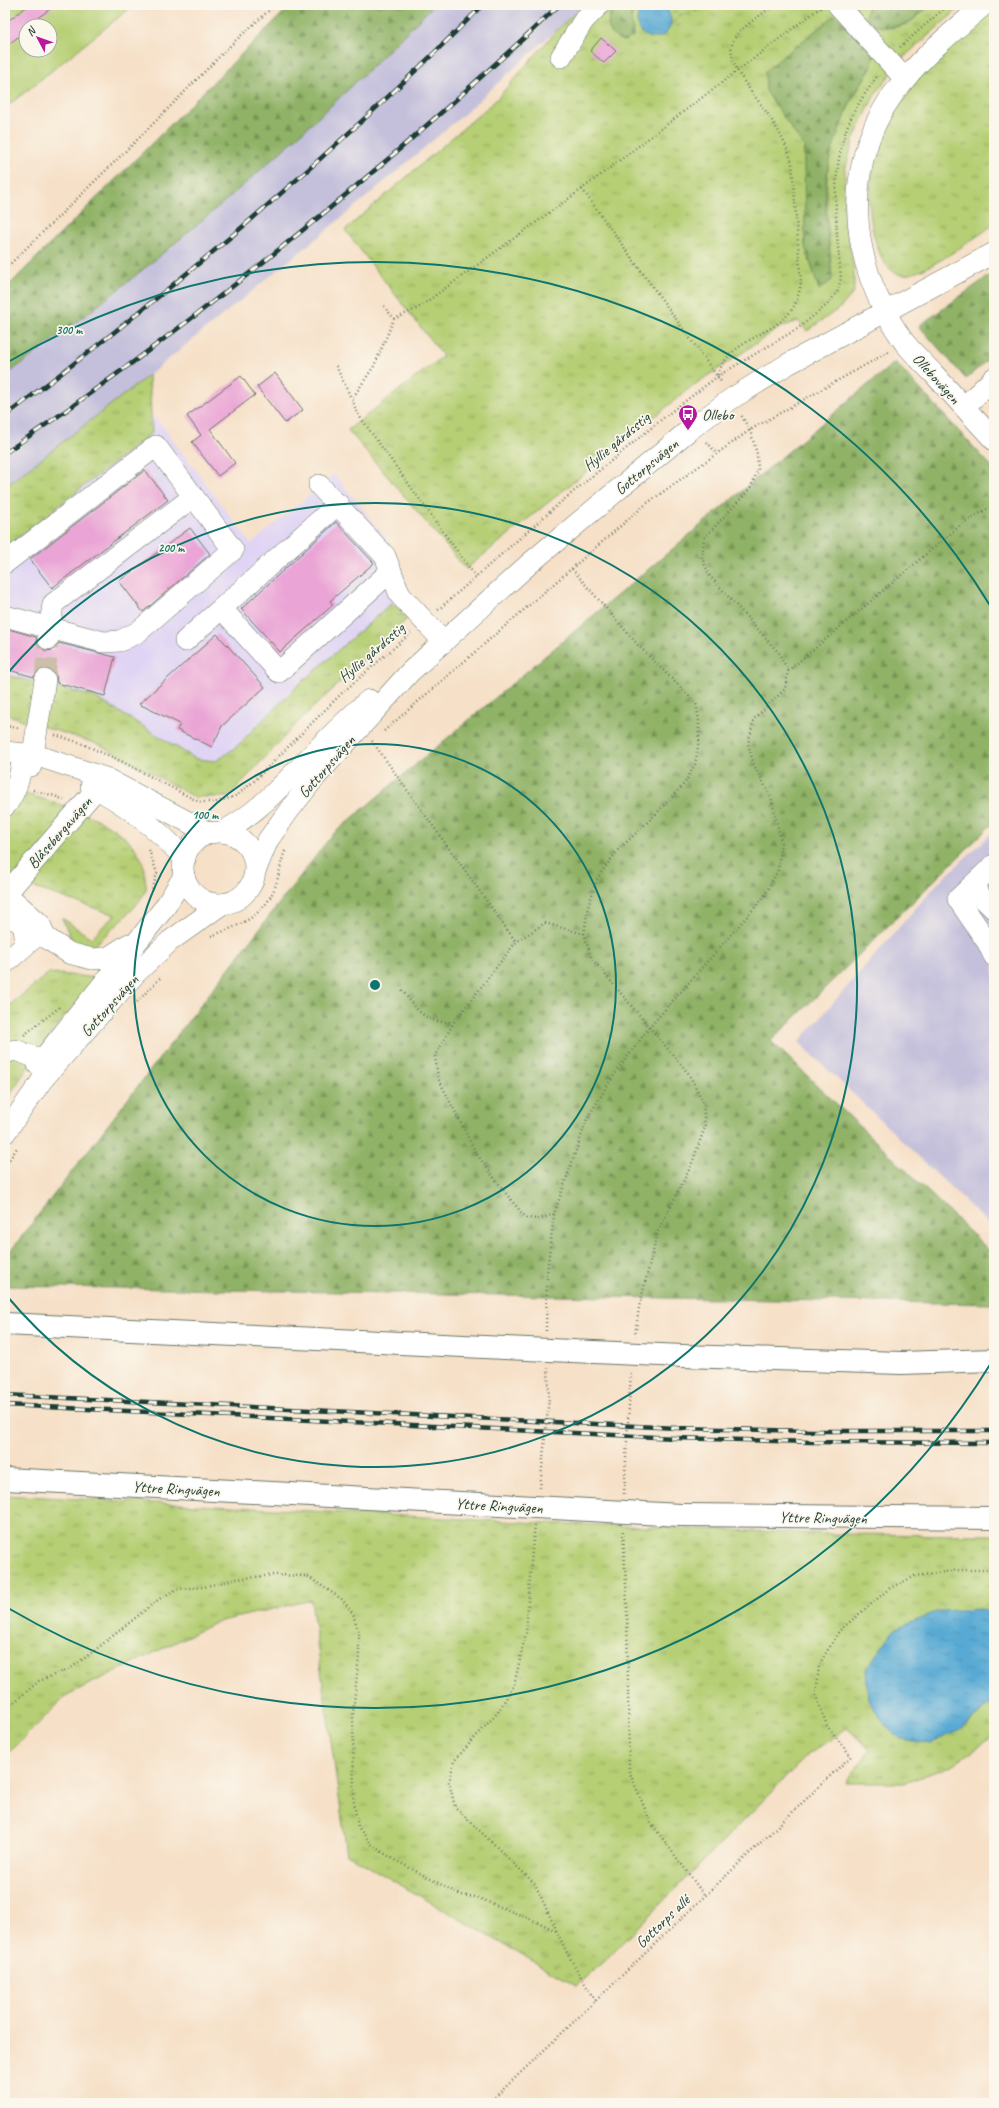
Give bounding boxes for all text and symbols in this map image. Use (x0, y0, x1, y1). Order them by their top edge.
north arrow (18, 18, 58, 58)
text: N (23, 23, 39, 39)
text: 300 m (56, 322, 83, 338)
street label: Ollebovägen (908, 349, 965, 409)
bus stop icon: Ollebo (677, 403, 699, 431)
place label: Ollebo (702, 405, 736, 425)
street label: Hyllie gårdsstig (579, 407, 655, 476)
street label: Gottorpsvägen (611, 434, 683, 499)
text: 200 m (158, 540, 185, 556)
street label: Hyllie gårdsstig (334, 618, 410, 687)
street label: Gottorpsvägen (294, 730, 360, 802)
street label: Blåsebergavägen (23, 792, 97, 873)
text: 100 m (192, 807, 219, 823)
street label: Gottorpsvägen (76, 970, 144, 1041)
centre of rings (368, 978, 382, 992)
street label: Yttre Ringvägen (132, 1477, 221, 1501)
street label: Yttre Ringvägen (455, 1494, 544, 1518)
street label: Yttre Ringvägen (779, 1507, 868, 1529)
street label: Gottorps allé (631, 1889, 696, 1953)

